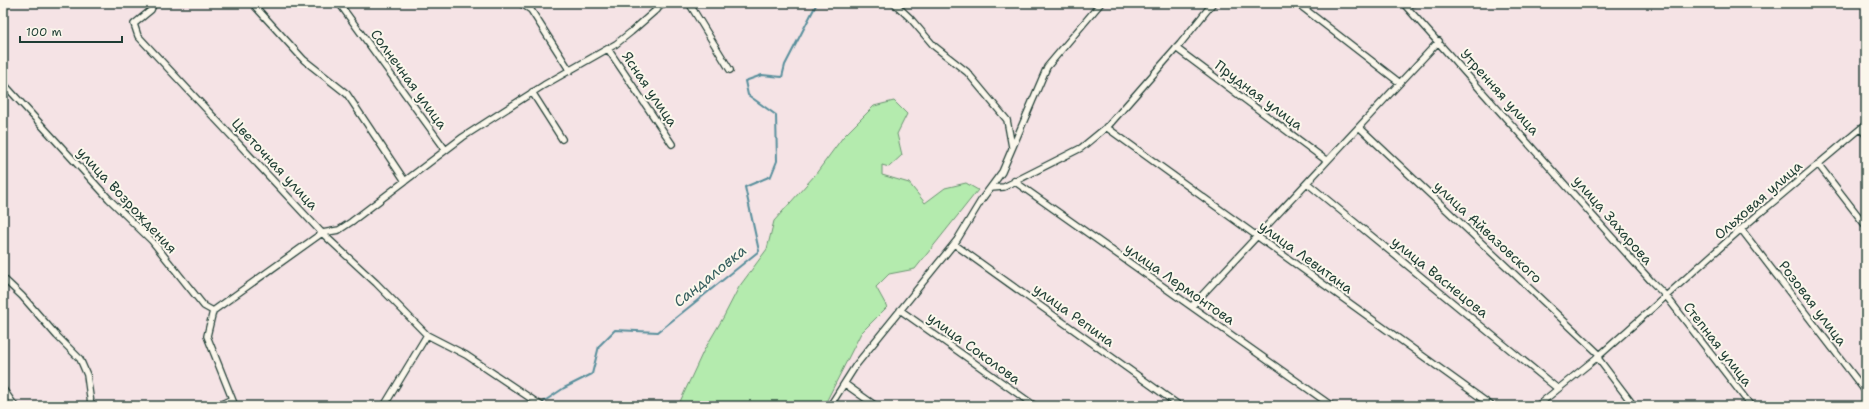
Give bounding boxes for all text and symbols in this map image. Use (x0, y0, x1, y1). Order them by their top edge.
scale bar (20, 18, 122, 44)
text: 100 m (26, 24, 62, 40)
street label: Солнечная улица (367, 25, 452, 133)
street label: Утренняя улица (1456, 45, 1544, 139)
street label: Ясная улица (618, 48, 682, 130)
street label: Прудная улица (1211, 56, 1307, 134)
street label: Цветочная улица (228, 114, 322, 214)
street label: улица Возрождения (73, 143, 181, 257)
street label: Ольховая улица (1710, 157, 1806, 243)
street label: улица Захарова (1569, 172, 1657, 269)
street label: улица Айвазовского (1430, 177, 1546, 287)
street label: улица Левитана (1255, 217, 1357, 297)
street label: улица Васнецова (1388, 232, 1492, 322)
street label: улица Лермонтова (1121, 239, 1239, 329)
water label: Сандаловка (669, 240, 751, 312)
street label: Розовая улица (1775, 257, 1851, 349)
street label: улица Репина (1030, 279, 1119, 351)
street label: Степная улица (1679, 298, 1757, 390)
street label: улица Соколова (924, 308, 1025, 388)

